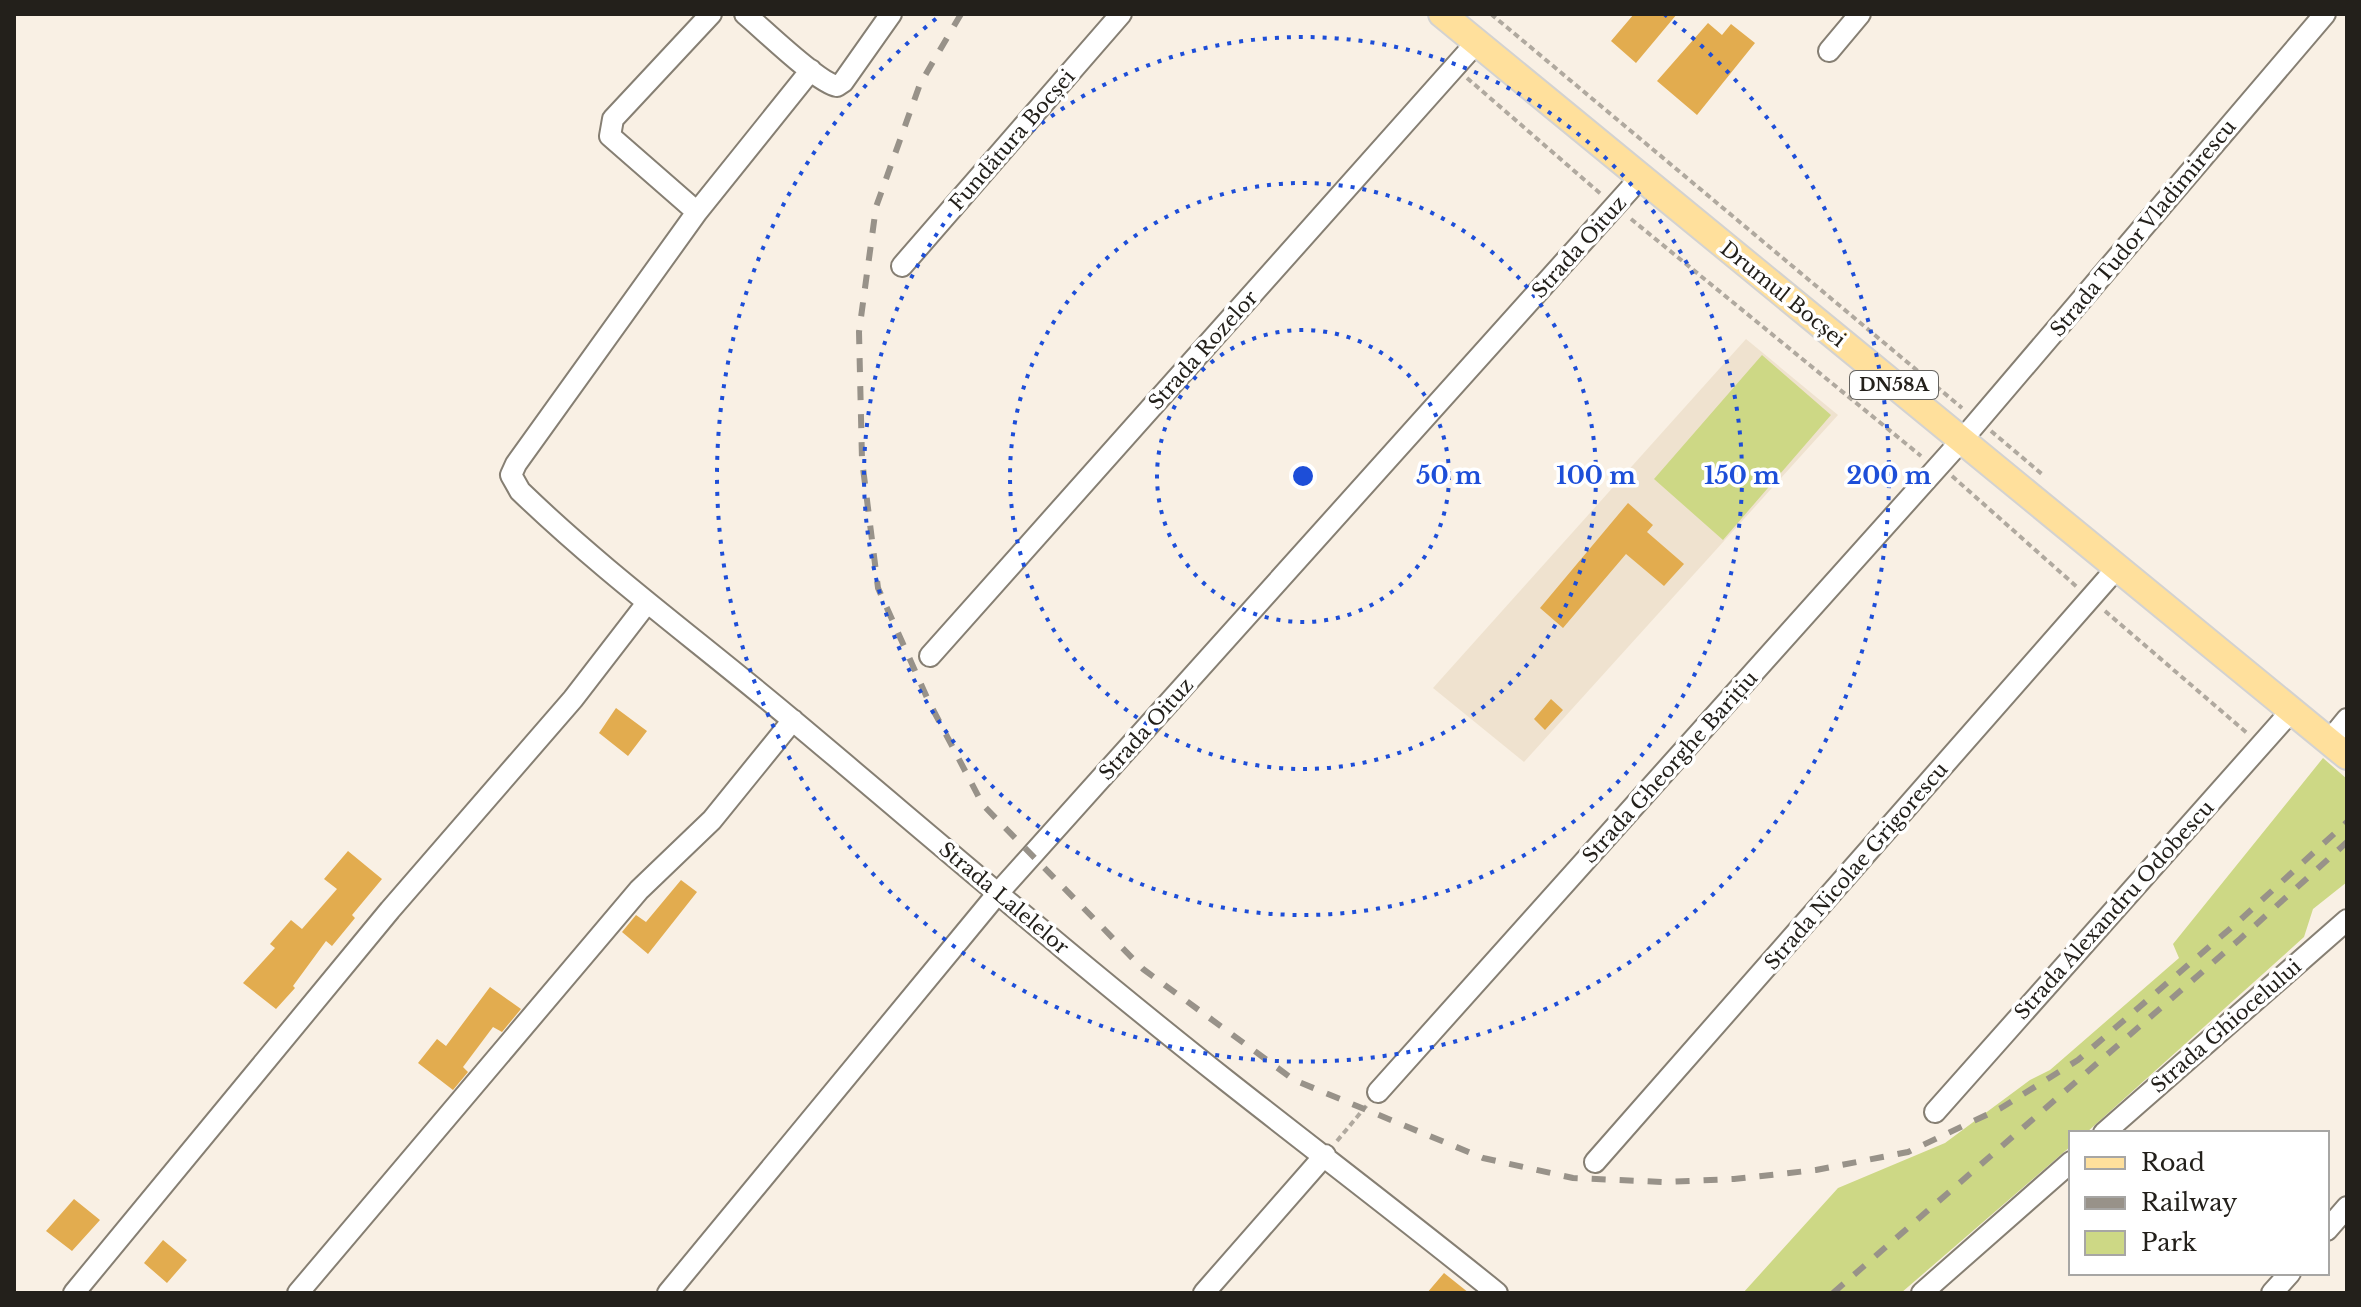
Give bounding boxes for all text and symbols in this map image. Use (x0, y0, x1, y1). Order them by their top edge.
street label: Fundătura Bocșei (944, 65, 1081, 216)
street label: Strada Tudor Vladimirescu (2045, 115, 2241, 341)
street label: Strada Oituz (1527, 191, 1631, 303)
street label: Drumul Bocșei (1715, 236, 1851, 353)
street label: Strada Rozelor (1143, 285, 1263, 414)
road number: DN58A (1850, 371, 1938, 399)
text: 50 m (1416, 461, 1482, 490)
text: 100 m (1556, 461, 1636, 490)
text: 150 m (1704, 461, 1780, 490)
text: 200 m (1847, 461, 1932, 490)
centre of rings (1289, 462, 1317, 490)
street label: Strada Gheorghe Barițiu (1577, 666, 1763, 869)
street label: Strada Oituz (1094, 673, 1198, 785)
street label: Strada Nicolae Grigorescu (1759, 757, 1953, 975)
street label: Strada Alexandru Odobescu (2009, 796, 2219, 1024)
street label: Strada Lalelelor (934, 837, 1074, 959)
street label: Strada Ghiocelului (2146, 954, 2306, 1098)
legend (2069, 1131, 2329, 1275)
text: Road (2141, 1148, 2205, 1177)
text: Railway (2141, 1188, 2238, 1217)
text: Park (2141, 1228, 2197, 1257)

